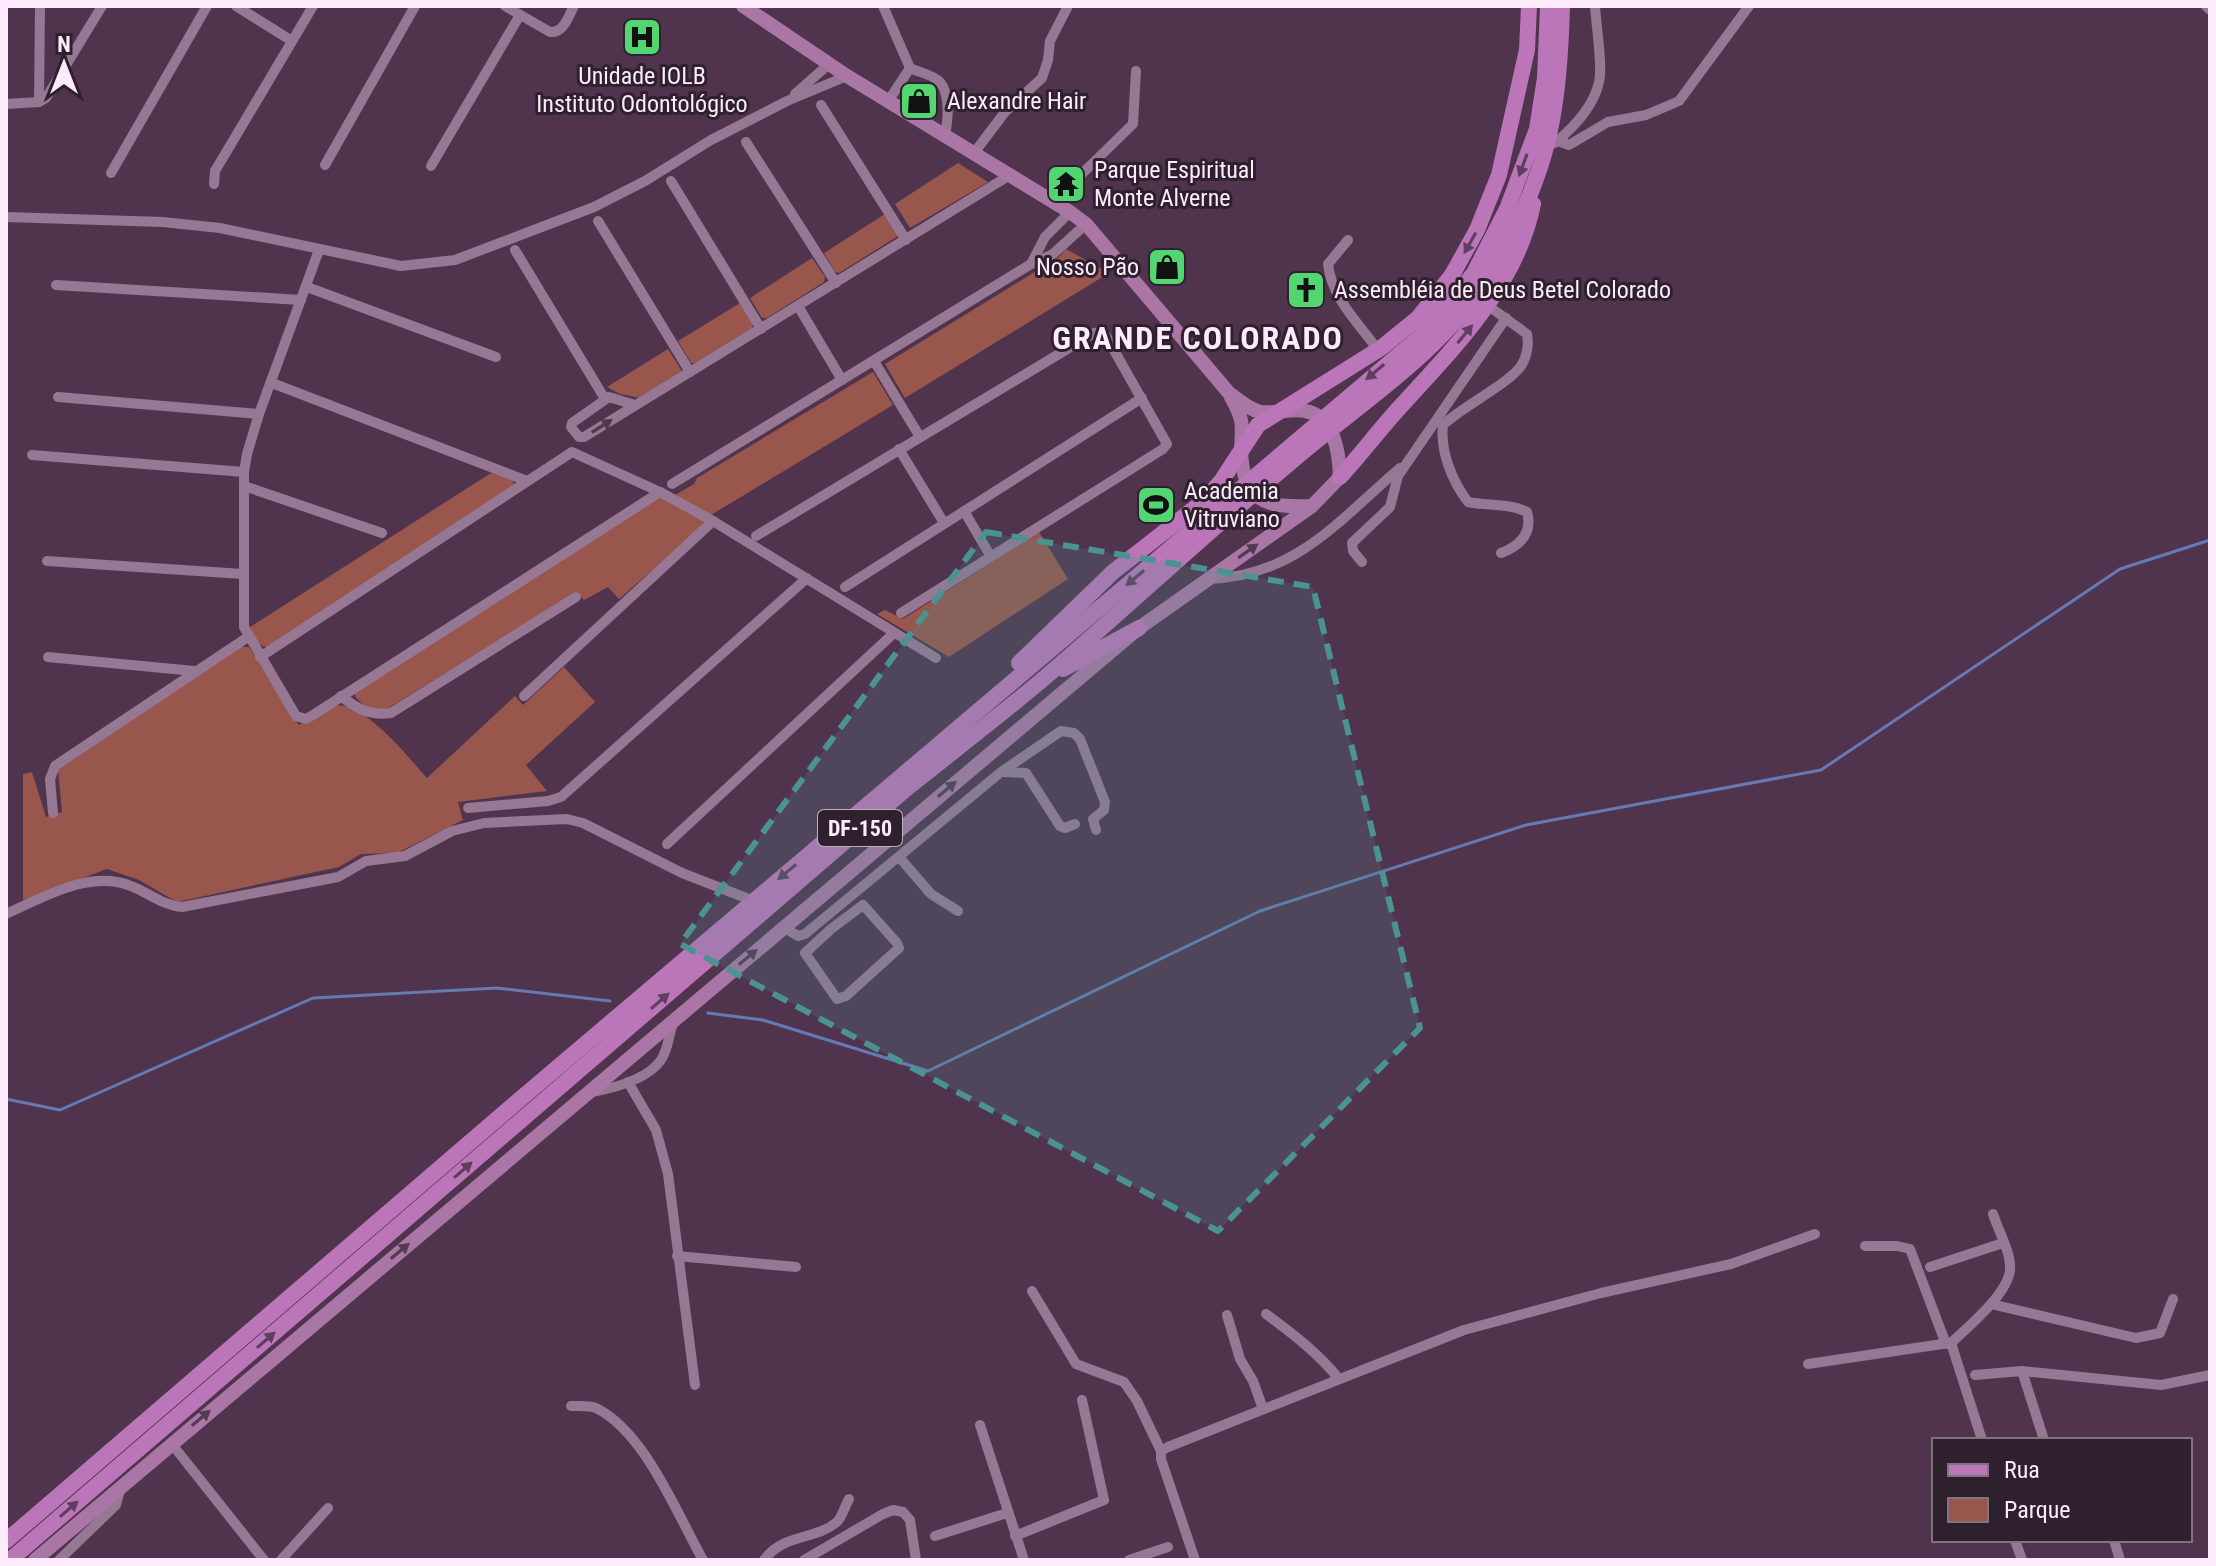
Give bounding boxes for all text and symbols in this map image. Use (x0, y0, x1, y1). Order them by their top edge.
hospital icon: Unidade IOLB Instituto Odontológico (621, 16, 663, 58)
north arrow (24, 24, 104, 104)
text: N (57, 32, 71, 57)
place label: Unidade IOLB Instituto Odontológico (536, 62, 748, 118)
shop icon: Alexandre Hair (898, 80, 940, 122)
place label: Alexandre Hair (947, 87, 1086, 115)
one-way arrow (1516, 153, 1529, 177)
place label: Parque Espiritual Monte Alverne (1094, 156, 1255, 212)
temple icon: Parque Espiritual Monte Alverne (1045, 163, 1087, 205)
one-way arrow (1463, 231, 1476, 254)
shop icon: Nosso Pão (1146, 246, 1188, 288)
place label: Nosso Pão (1036, 253, 1139, 281)
church icon: Assembléia de Deus Betel Colorado (1285, 269, 1327, 311)
place label: Assembléia de Deus Betel Colorado (1334, 276, 1671, 304)
district label: GRANDE COLORADO (1052, 319, 1344, 357)
one-way arrow (1457, 324, 1473, 344)
one-way arrow (1365, 363, 1385, 380)
one-way arrow (591, 419, 613, 433)
place label: Academia Vitruviano (1184, 477, 1280, 533)
sports icon: Academia Vitruviano (1135, 484, 1177, 526)
one-way arrow (1237, 543, 1258, 558)
one-way arrow (1125, 569, 1145, 586)
one-way arrow (937, 781, 957, 798)
road number: DF-150 (818, 810, 902, 846)
one-way arrow (777, 863, 797, 881)
one-way arrow (738, 949, 758, 966)
one-way arrow (651, 992, 670, 1010)
one-way arrow (453, 1162, 473, 1179)
one-way arrow (390, 1244, 410, 1260)
one-way arrow (256, 1331, 276, 1349)
one-way arrow (190, 1410, 210, 1427)
legend (1932, 1438, 2192, 1542)
text: Rua (2004, 1456, 2040, 1484)
text: Parque (2004, 1496, 2071, 1524)
one-way arrow (58, 1501, 78, 1518)

